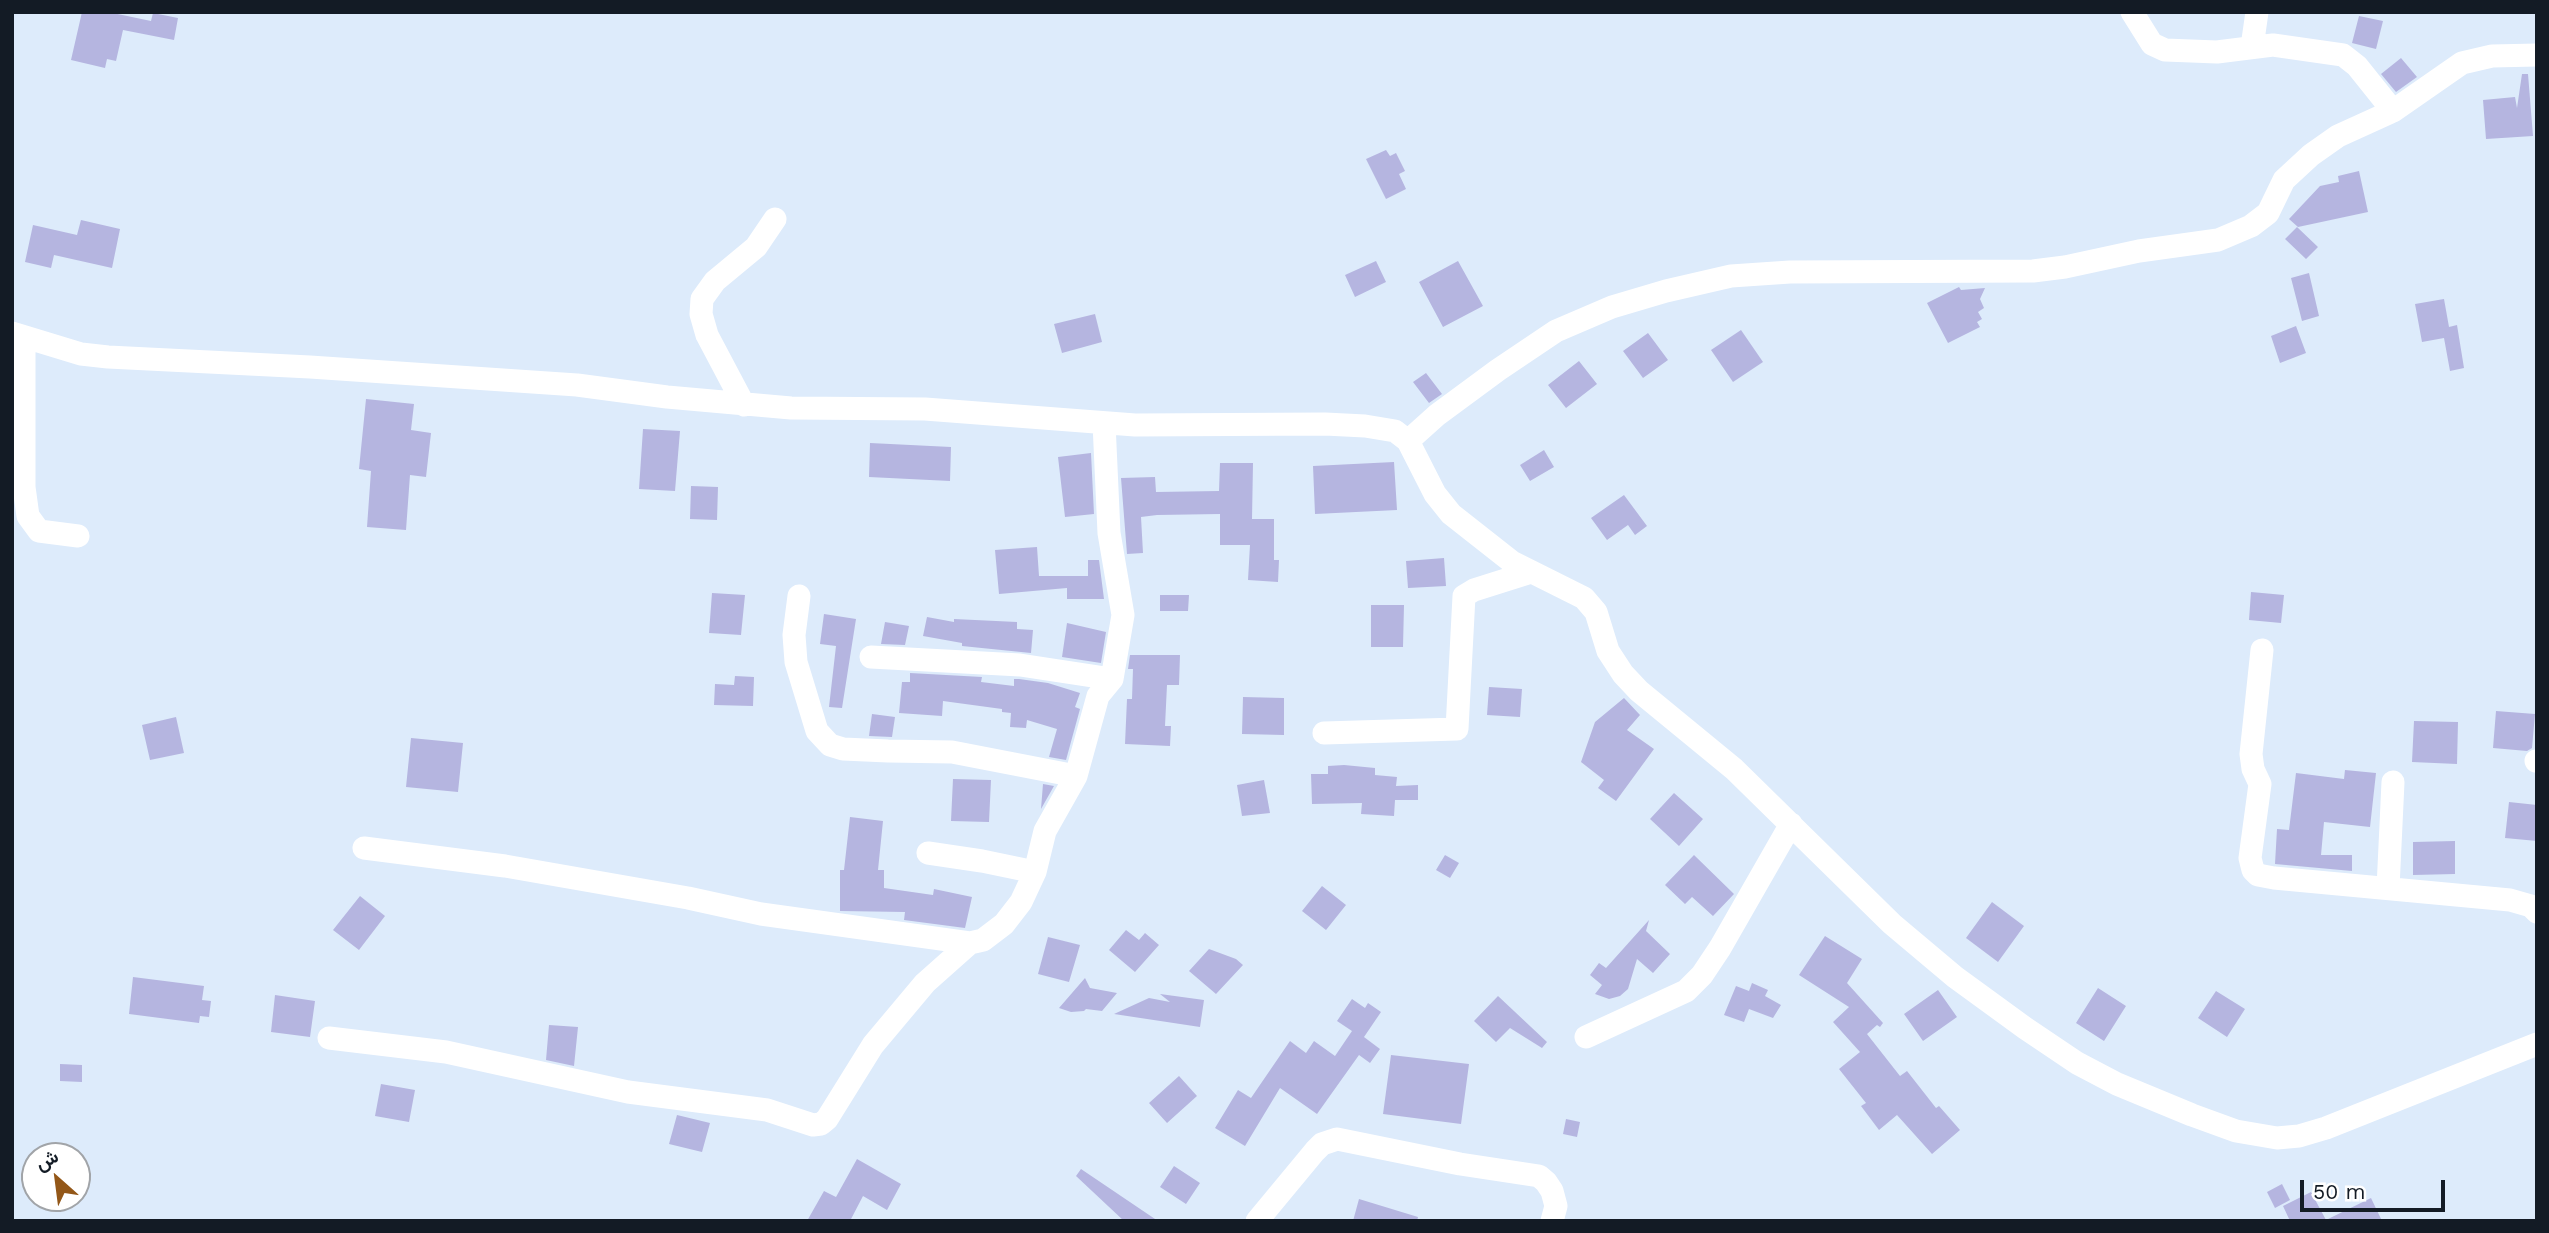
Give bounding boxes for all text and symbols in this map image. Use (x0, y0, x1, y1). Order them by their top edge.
north arrow (21, 1142, 91, 1212)
text: ش (31, 1144, 62, 1175)
scale bar (2304, 1166, 2449, 1210)
text: 50 m (2313, 1179, 2365, 1204)

